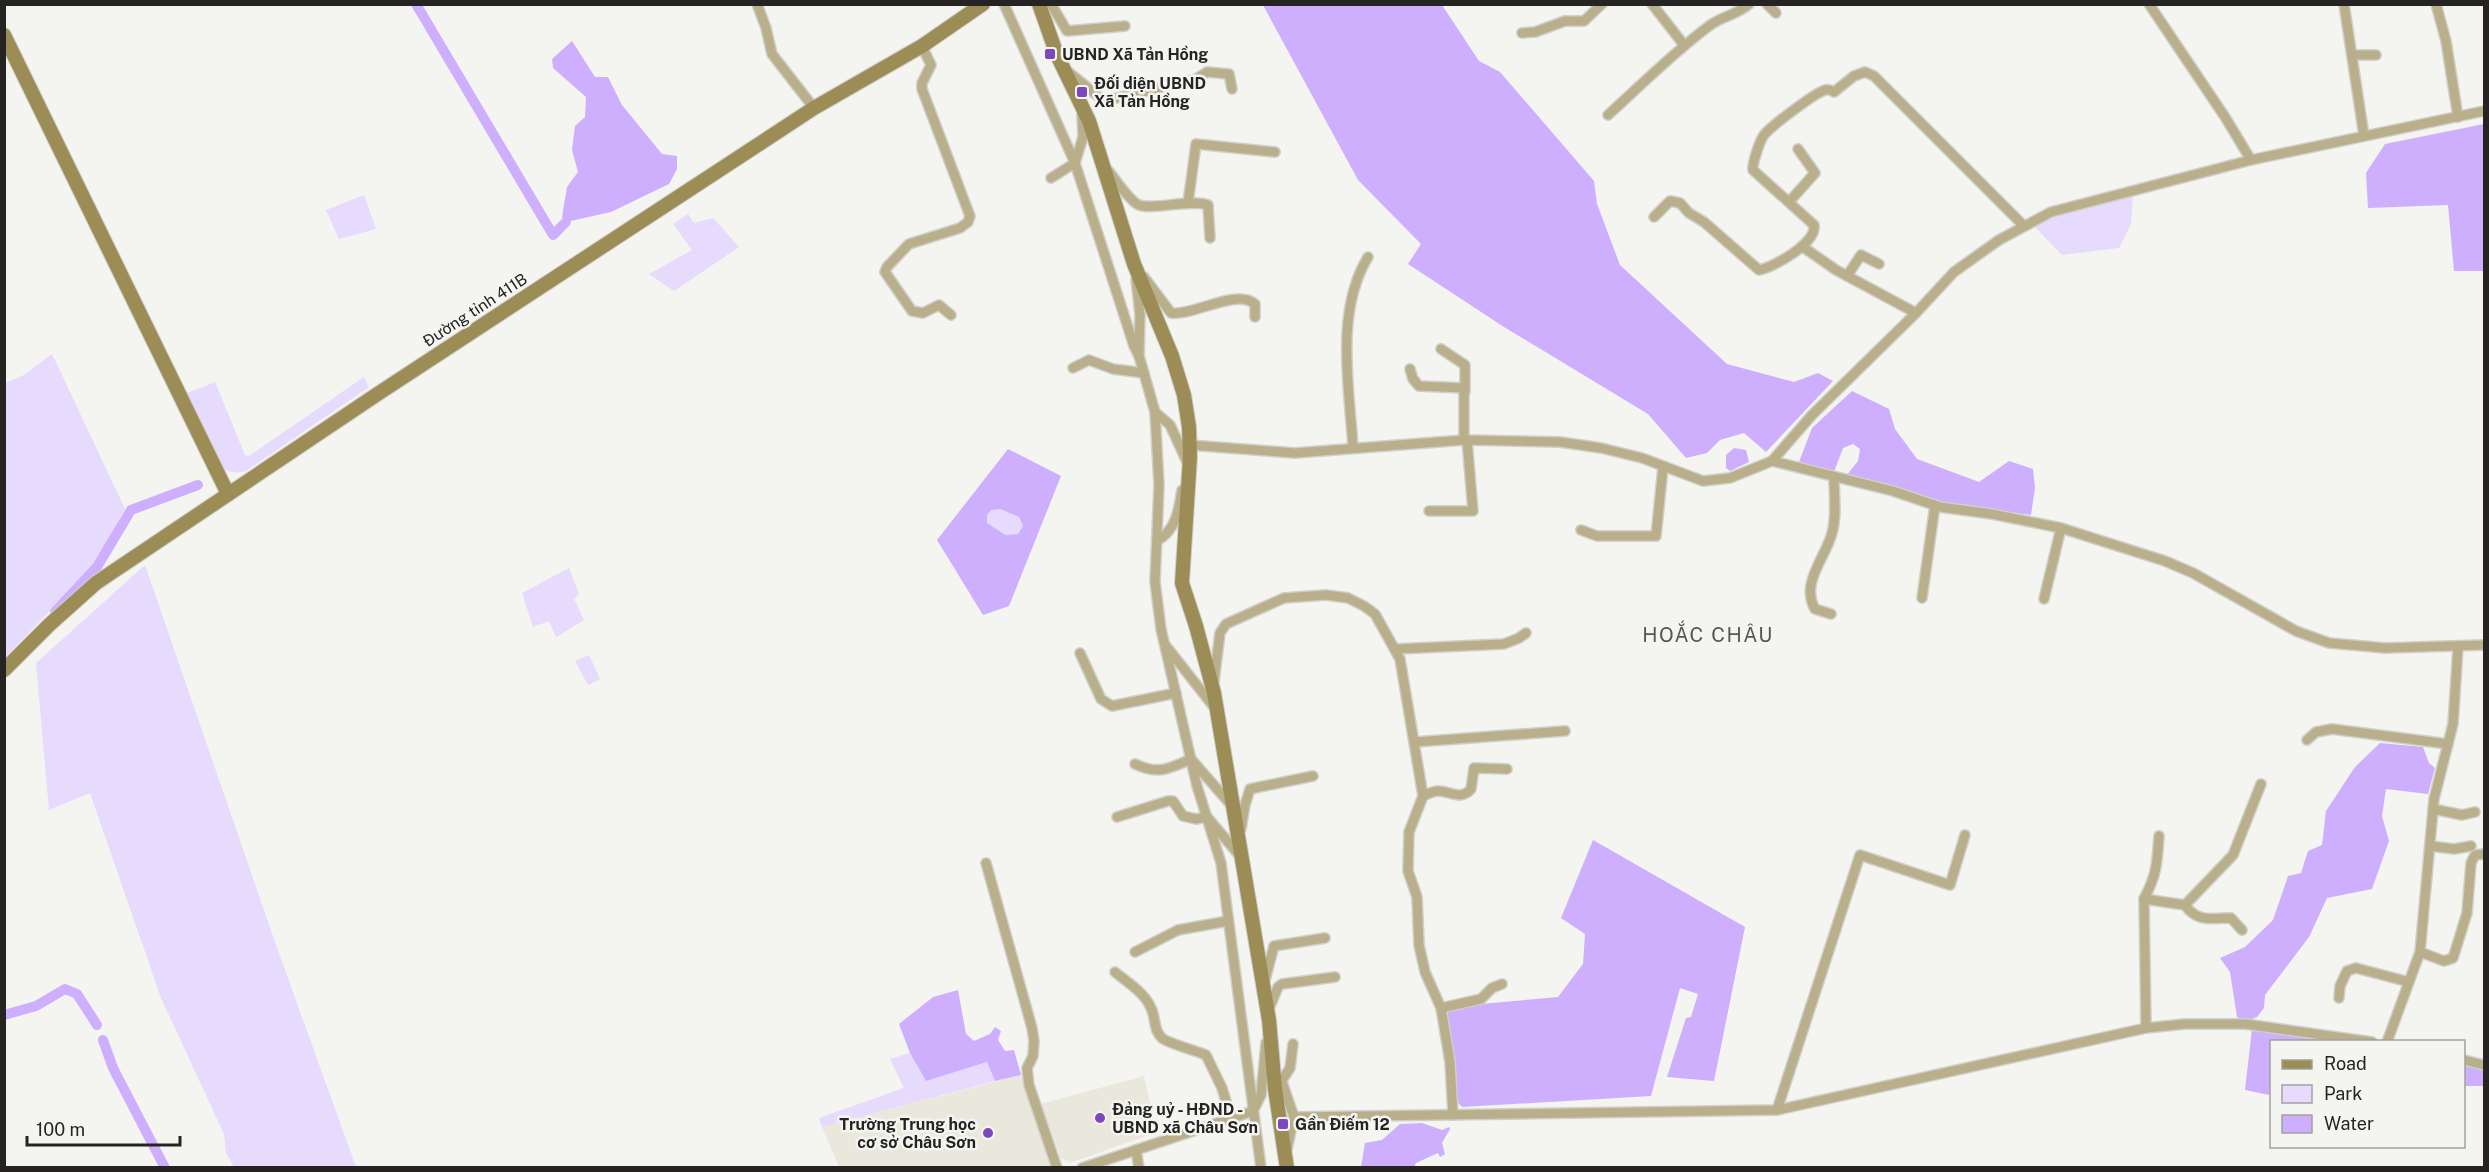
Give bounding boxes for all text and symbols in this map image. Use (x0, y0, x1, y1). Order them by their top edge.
place label: UBND Xã Tản Hồng (1062, 45, 1208, 64)
marker: UBND Xã Tản Hồng (1043, 47, 1057, 61)
place label: Đối diện UBND Xã Tản Hồng (1094, 74, 1206, 111)
marker: Đối diện UBND Xã Tản Hồng (1075, 85, 1089, 99)
street label: Đường tỉnh 411B (419, 269, 531, 351)
district label: HOẮC CHÂU (1642, 620, 1774, 647)
legend (2270, 1040, 2465, 1148)
text: Road (2324, 1053, 2367, 1074)
text: Park (2324, 1083, 2362, 1104)
place label: Đảng uỷ - HĐND - UBND xã Châu Sơn (1112, 1100, 1258, 1137)
scale bar (27, 1109, 180, 1147)
marker: Đảng uỷ - HĐND - UBND xã Châu Sơn (1093, 1111, 1107, 1125)
text: Water (2324, 1113, 2374, 1134)
place label: Trường Trung học cơ sở Châu Sơn (839, 1115, 976, 1152)
place label: Gần Điếm 12 (1295, 1115, 1390, 1134)
marker: Gần Điếm 12 (1276, 1117, 1290, 1131)
text: 100 m (36, 1119, 85, 1140)
marker: Trường Trung học cơ sở Châu Sơn (981, 1126, 995, 1140)

